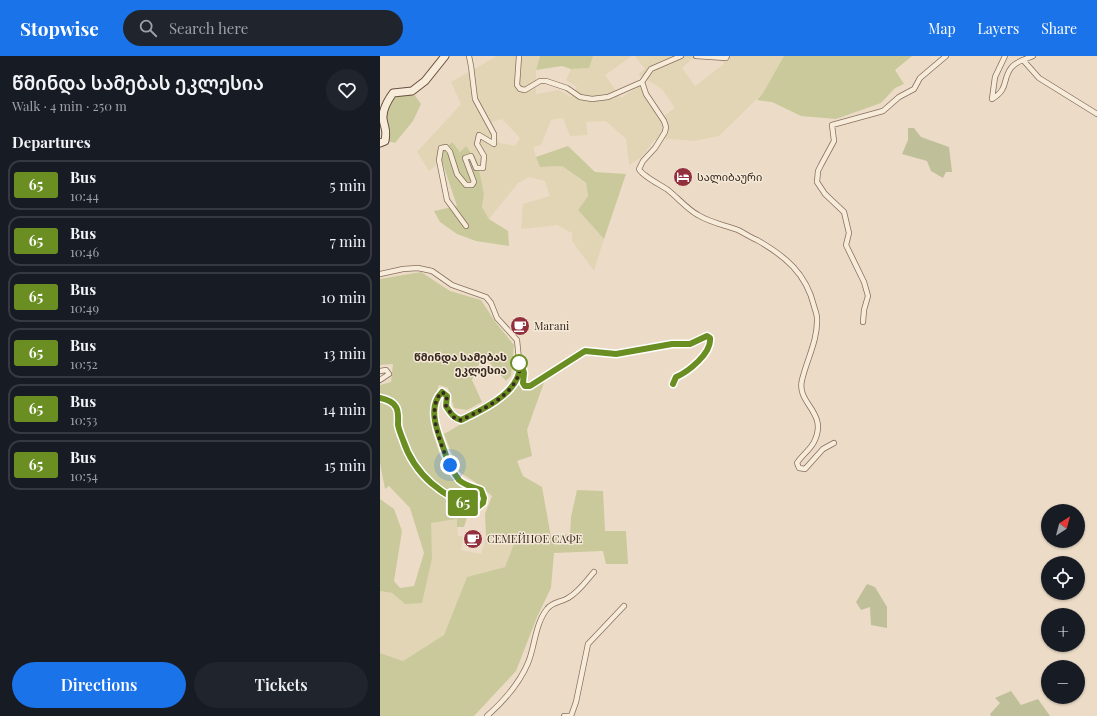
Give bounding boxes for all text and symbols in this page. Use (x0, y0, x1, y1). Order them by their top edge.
search box (123, 10, 403, 46)
text: Stopwise (20, 15, 99, 41)
icon: search (137, 17, 159, 39)
text: Search here (169, 18, 248, 38)
text: Map (928, 19, 956, 38)
text: Layers (978, 19, 1019, 38)
text: Share (1041, 19, 1077, 38)
text: წმინდა სამებას ეკლესია (12, 69, 264, 95)
button: heart (326, 69, 368, 111)
text: Walk · 4 min · 250 m (12, 97, 127, 114)
text: Departures (12, 132, 91, 152)
hotel icon: სალიბაური (672, 166, 694, 188)
text: Bus (70, 167, 96, 187)
place label: სალიბაური (697, 169, 762, 184)
text: 65 (29, 175, 43, 194)
text: 5 min (330, 175, 366, 195)
text: 10:44 (70, 187, 99, 204)
text: Bus (70, 223, 96, 243)
text: 65 (29, 231, 43, 250)
text: 7 min (330, 231, 366, 251)
text: 10:46 (70, 243, 99, 260)
text: Bus (70, 279, 96, 299)
text: 65 (29, 287, 43, 306)
text: 10 min (321, 287, 366, 307)
text: 10:49 (70, 299, 99, 316)
cafe icon: Marani (509, 315, 531, 337)
place label: Marani (534, 318, 569, 333)
text: Bus (70, 335, 96, 355)
text: 65 (29, 343, 43, 362)
text: 13 min (324, 343, 366, 363)
place label: წმინდა სამებას ეკლესია (414, 349, 507, 377)
marker: წმინდა სამებას ეკლესია (510, 354, 528, 372)
text: 10:52 (70, 355, 98, 372)
text: Bus (70, 391, 96, 411)
text: 65 (29, 399, 43, 418)
text: 14 min (323, 399, 366, 419)
text: 10:53 (70, 411, 97, 428)
text: Bus (70, 447, 96, 467)
text: 65 (29, 455, 43, 474)
text: 15 min (324, 455, 366, 475)
your location (440, 455, 460, 475)
text: 10:54 (70, 467, 98, 484)
line badge: 65 (445, 490, 481, 516)
text: 65 (456, 493, 470, 512)
north arrow (1041, 504, 1085, 548)
map controls (1041, 504, 1085, 704)
cafe icon: СЕМЕЙНОЕ САФЕ (462, 528, 484, 550)
place label: СЕМЕЙНОЕ САФЕ (487, 531, 582, 546)
button: locate (1041, 556, 1085, 600)
button: + (1041, 608, 1085, 652)
button: − (1041, 660, 1085, 704)
button: Directions (12, 662, 186, 708)
button: Tickets (194, 662, 368, 708)

